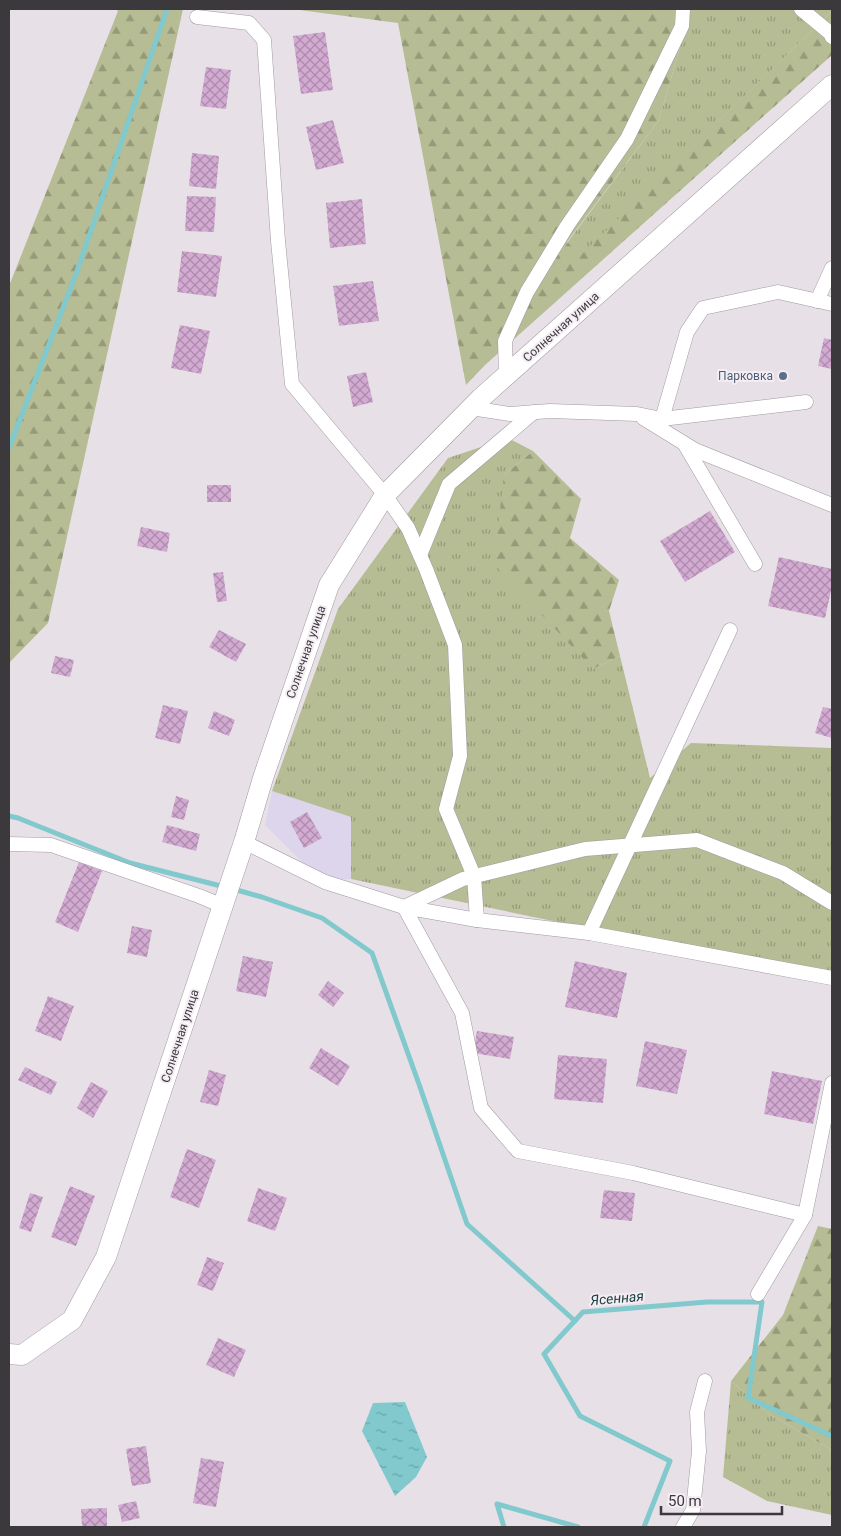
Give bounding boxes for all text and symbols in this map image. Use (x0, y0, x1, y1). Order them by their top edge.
street label: Солнечная улица (520, 289, 602, 365)
place label: Парковка (718, 369, 773, 383)
marker: Парковка (777, 370, 789, 382)
street label: Солнечная улица (284, 604, 328, 700)
street label: Солнечная улица (158, 988, 202, 1084)
water label: Ясенная (589, 1288, 644, 1308)
scale bar (661, 1484, 782, 1516)
text: 50 m (668, 1492, 702, 1510)

